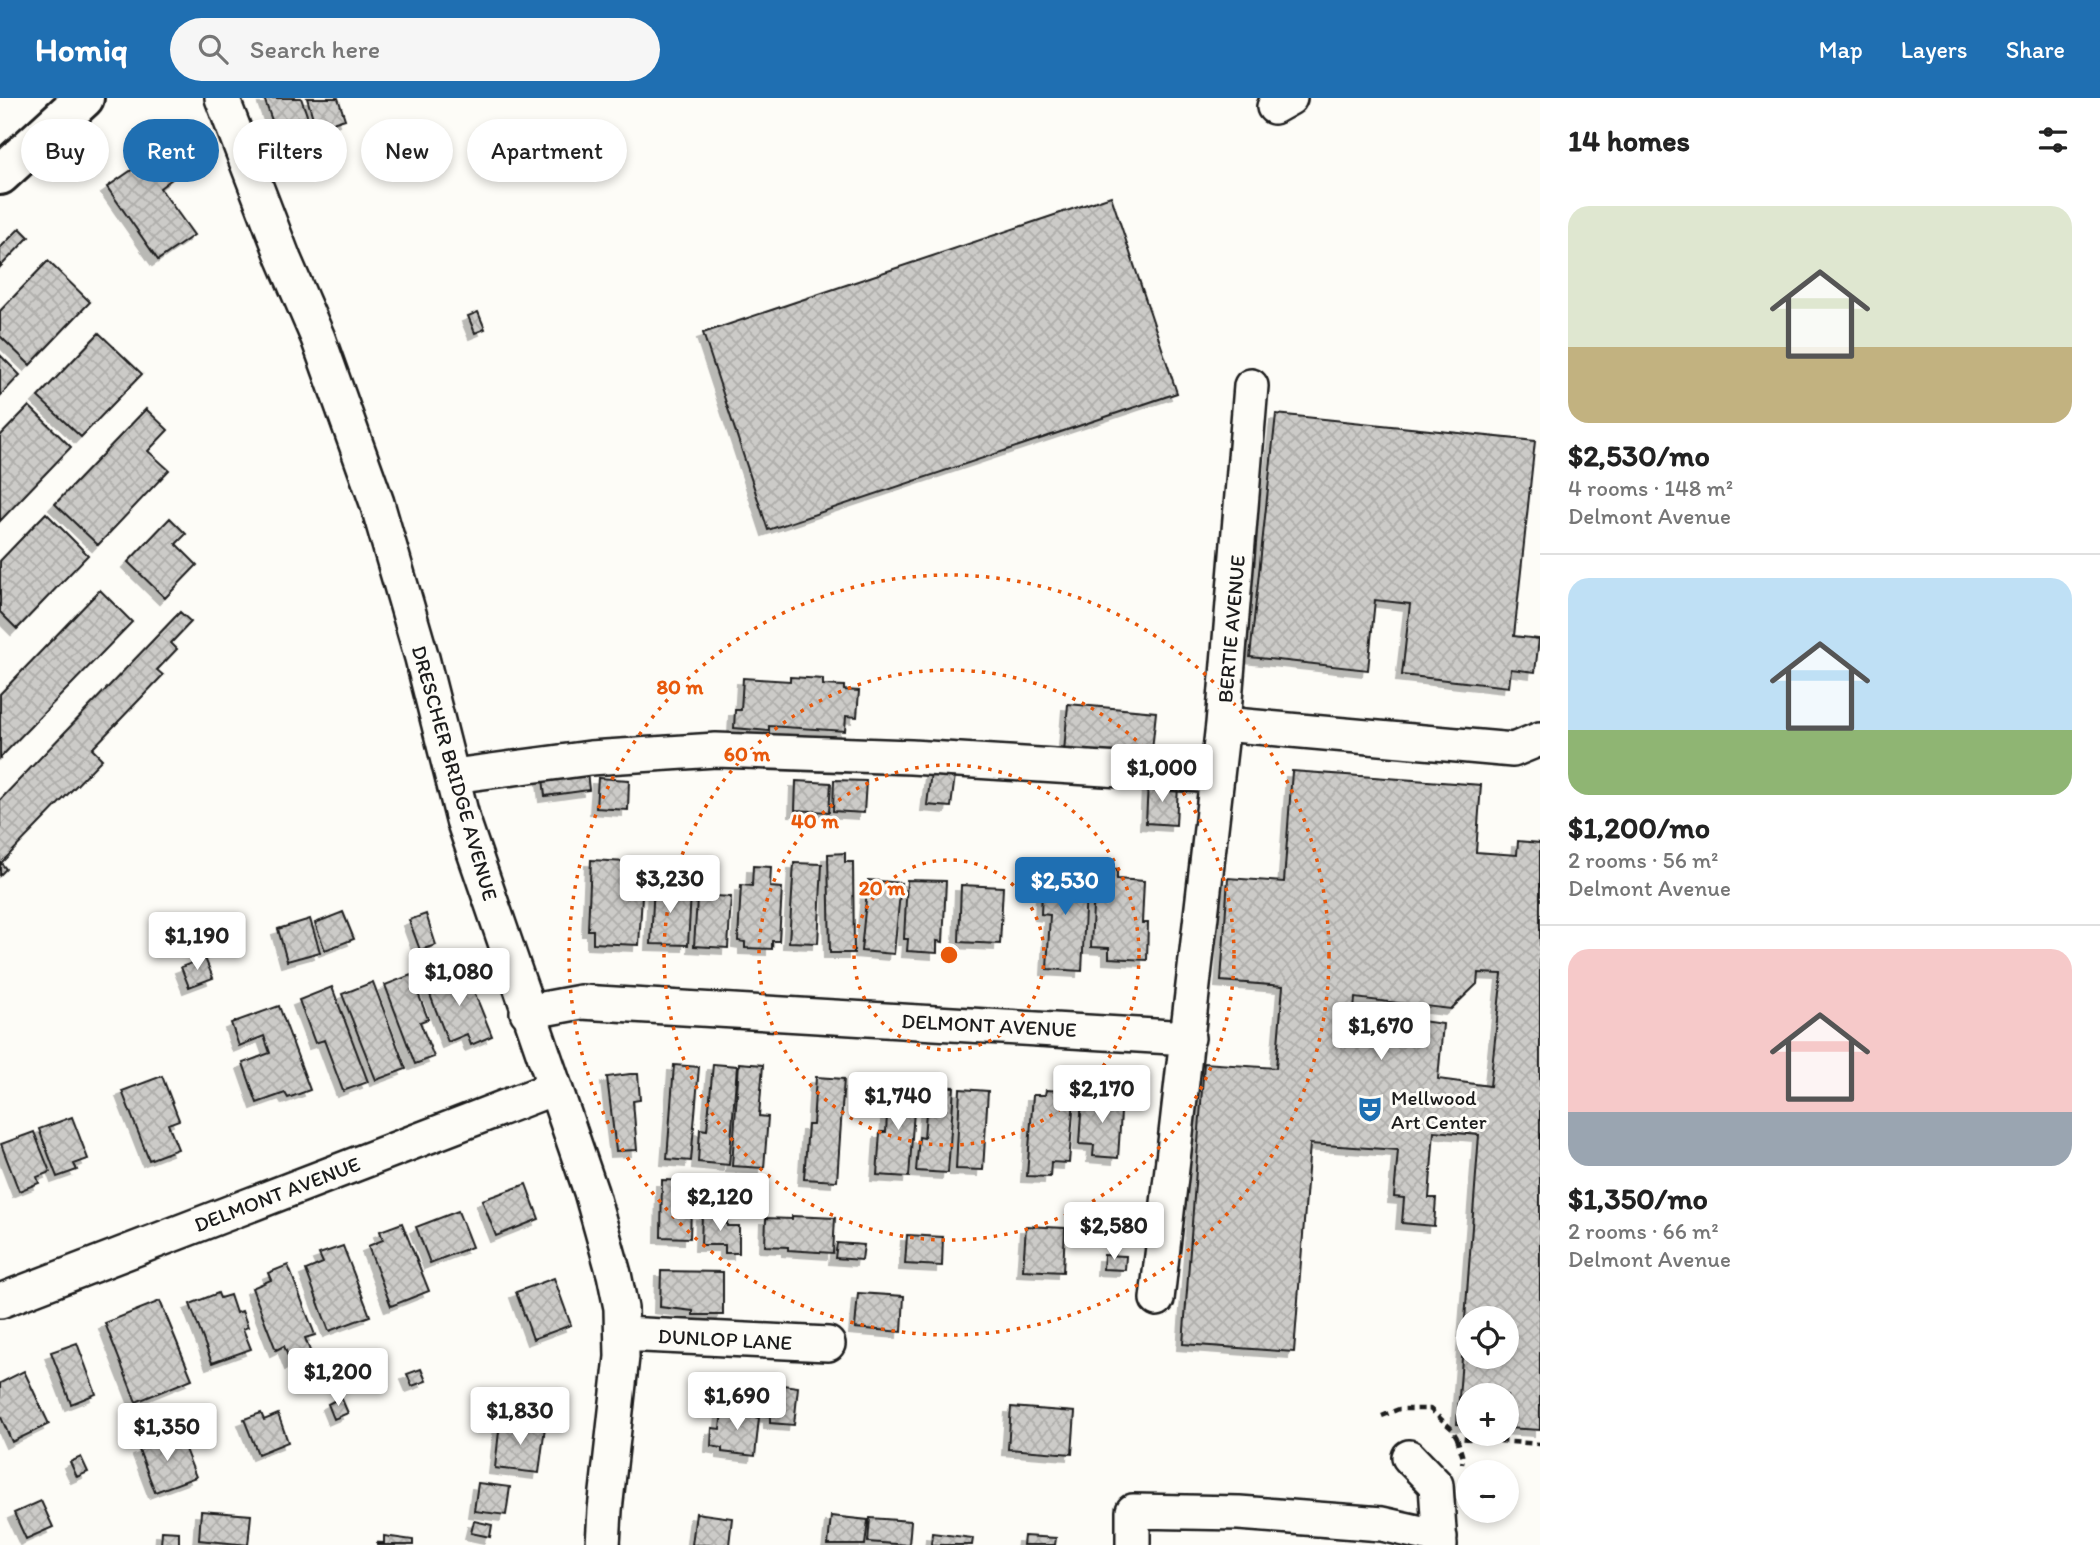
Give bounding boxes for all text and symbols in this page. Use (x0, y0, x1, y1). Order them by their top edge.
search box (170, 18, 660, 81)
text: Homiq (35, 30, 128, 69)
icon: search (194, 30, 232, 68)
text: Search here (250, 33, 380, 65)
text: Map (1819, 35, 1863, 64)
text: Layers (1901, 35, 1968, 64)
text: Share (2006, 35, 2065, 64)
chip: Buy (21, 119, 109, 182)
chip: Rent (123, 119, 219, 182)
chip: Filters (233, 119, 347, 182)
chip: New (361, 119, 453, 182)
chip: Apartment (467, 119, 627, 182)
icon: filters (2034, 121, 2072, 159)
text: 14 homes (1568, 122, 1690, 159)
icon: home (1757, 251, 1883, 377)
text: $2,530/mo (1568, 437, 1710, 474)
text: 4 rooms · 148 m² (1568, 474, 1733, 502)
text: Delmont Avenue (1568, 502, 1731, 530)
street label: BERTIE AVENUE (1212, 554, 1250, 704)
icon: home (1757, 623, 1883, 749)
street label: DRESCHER BRIDGE AVENUE (407, 643, 503, 904)
text: 80 m (657, 674, 704, 699)
text: 60 m (724, 741, 771, 766)
pin: $1,000 (1105, 744, 1219, 804)
text: $1,000 (1127, 753, 1197, 781)
text: 40 m (791, 808, 839, 833)
text: $1,200/mo (1568, 809, 1710, 846)
text: 2 rooms · 56 m² (1568, 846, 1719, 874)
pin: $3,230 (613, 856, 727, 915)
pin: $2,530 (1008, 858, 1122, 917)
text: $3,230 (636, 864, 704, 892)
text: $2,530 (1031, 866, 1099, 894)
text: Delmont Avenue (1568, 874, 1731, 902)
text: 20 m (859, 875, 906, 900)
pin: $1,190 (140, 912, 254, 972)
text: $1,190 (165, 921, 229, 949)
centre of rings (937, 943, 961, 967)
pin: $1,080 (402, 948, 516, 1008)
text: $1,080 (425, 957, 493, 985)
icon: home (1757, 994, 1883, 1120)
pin: $1,670 (1324, 1002, 1438, 1062)
street label: DELMONT AVENUE (901, 1008, 1077, 1042)
text: $1,670 (1348, 1011, 1414, 1039)
pin: $2,170 (1045, 1066, 1159, 1125)
pin: $1,740 (841, 1072, 955, 1132)
text: $2,170 (1069, 1074, 1135, 1102)
text: $1,740 (864, 1081, 932, 1109)
place label: Mellwood Art Center (1391, 1085, 1487, 1134)
theatre icon: Mellwood Art Center (1355, 1094, 1385, 1124)
street label: DELMONT AVENUE (191, 1151, 363, 1237)
pin: $2,120 (663, 1174, 777, 1233)
text: $1,350/mo (1568, 1180, 1708, 1217)
text: $2,120 (687, 1182, 753, 1210)
pin: $2,580 (1057, 1202, 1171, 1262)
text: $2,580 (1080, 1211, 1148, 1239)
text: 2 rooms · 66 m² (1568, 1217, 1719, 1245)
text: Delmont Avenue (1568, 1245, 1731, 1273)
map controls (1456, 1306, 1519, 1523)
button: locate (1456, 1306, 1519, 1369)
street label: DUNLOP LANE (657, 1323, 793, 1355)
pin: $1,200 (281, 1348, 395, 1408)
text: $1,200 (304, 1357, 372, 1385)
pin: $1,690 (680, 1372, 794, 1432)
text: $1,690 (704, 1381, 770, 1409)
button: + (1456, 1383, 1519, 1446)
pin: $1,830 (463, 1388, 577, 1447)
text: $1,830 (486, 1396, 554, 1424)
pin: $1,350 (110, 1404, 224, 1463)
text: $1,350 (134, 1412, 200, 1440)
button: − (1456, 1460, 1519, 1523)

